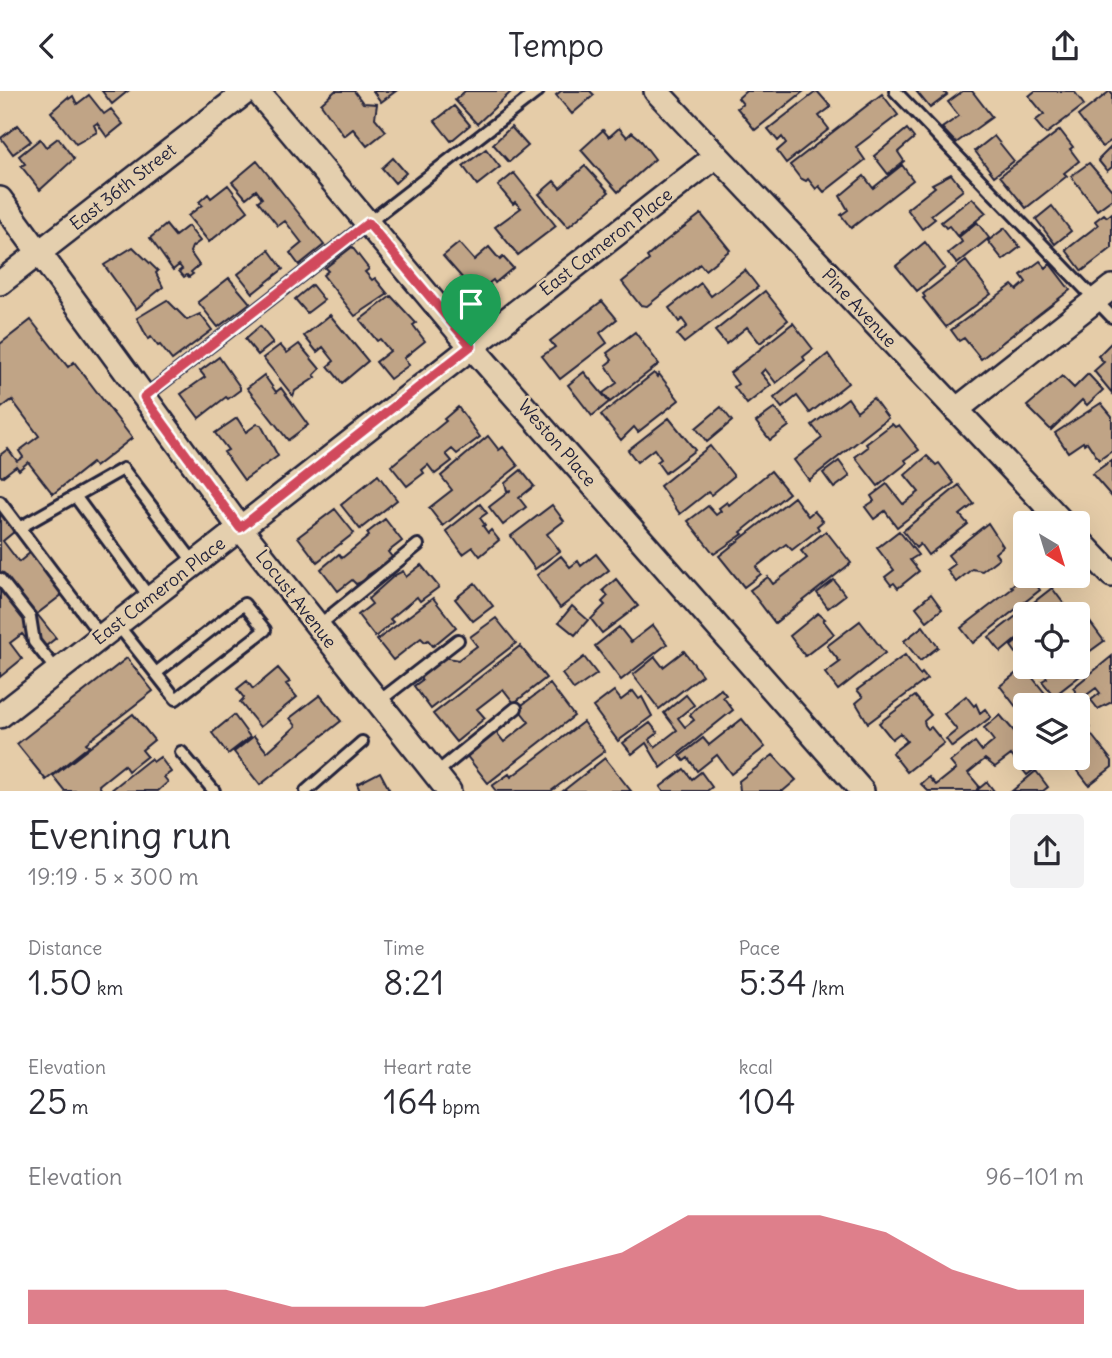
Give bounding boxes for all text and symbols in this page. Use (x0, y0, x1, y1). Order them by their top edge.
text: Tempo (508, 25, 604, 66)
icon: back (28, 27, 66, 65)
icon: share (1046, 27, 1084, 65)
street label: East 36th Street (65, 138, 180, 235)
street label: East Cameron Place (535, 183, 677, 301)
street label: Pine Avenue (817, 263, 902, 352)
pin (441, 274, 501, 346)
icon: arrive (452, 285, 490, 323)
street label: Weston Place (513, 394, 602, 491)
north arrow (1013, 511, 1090, 588)
map controls (1013, 511, 1090, 770)
street label: East Cameron Place (88, 532, 230, 650)
street label: Locust Avenue (251, 545, 342, 652)
button: locate (1013, 602, 1090, 679)
button: layers (1013, 693, 1090, 770)
text: Evening run (28, 812, 231, 859)
button: share (1010, 814, 1084, 888)
text: 19:19 · 5 × 300 m (28, 862, 199, 891)
text: Distance (28, 936, 102, 960)
text: Time (383, 936, 424, 960)
text: Pace (739, 936, 780, 960)
text: 1.50 (28, 960, 92, 1004)
text: 8:21 (383, 960, 444, 1004)
text: 5:34 (739, 960, 807, 1004)
text: km (92, 976, 123, 1000)
text: /km (807, 976, 845, 1000)
text: Elevation (28, 1055, 106, 1079)
text: Heart rate (383, 1055, 471, 1079)
text: kcal (739, 1055, 773, 1079)
text: 25 (28, 1079, 67, 1123)
text: 164 (383, 1079, 438, 1123)
text: 104 (739, 1079, 796, 1123)
text: m (67, 1095, 89, 1119)
text: bpm (438, 1095, 480, 1119)
text: Elevation (28, 1162, 122, 1191)
text: 96–101 m (985, 1162, 1084, 1191)

